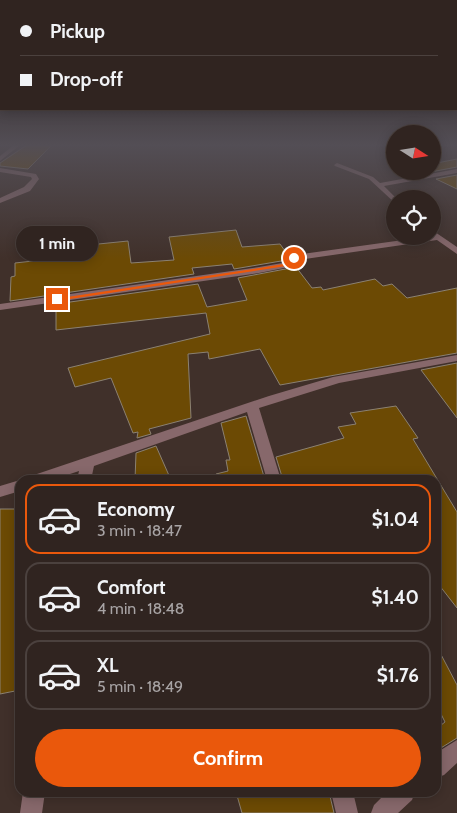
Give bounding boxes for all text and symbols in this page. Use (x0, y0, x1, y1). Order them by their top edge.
text: Pickup (50, 20, 105, 43)
text: Drop-off (50, 68, 123, 91)
north arrow (386, 125, 441, 180)
map controls (386, 125, 441, 245)
button: locate (386, 190, 441, 245)
callout: 1 min (16, 226, 98, 262)
text: 1 min (39, 234, 75, 253)
route start (283, 247, 305, 269)
route end (46, 288, 68, 310)
icon: car (37, 497, 82, 542)
text: Economy (97, 498, 175, 521)
text: $1.04 (372, 508, 419, 531)
text: 3 min · 18:47 (97, 521, 182, 540)
icon: car (37, 575, 82, 620)
text: Comfort (97, 576, 166, 599)
text: $1.40 (372, 586, 419, 609)
text: 4 min · 18:48 (97, 599, 184, 618)
icon: car (37, 653, 82, 698)
text: XL (97, 654, 118, 677)
text: $1.76 (377, 664, 419, 687)
text: 5 min · 18:49 (97, 677, 183, 696)
button: Confirm (35, 729, 421, 787)

